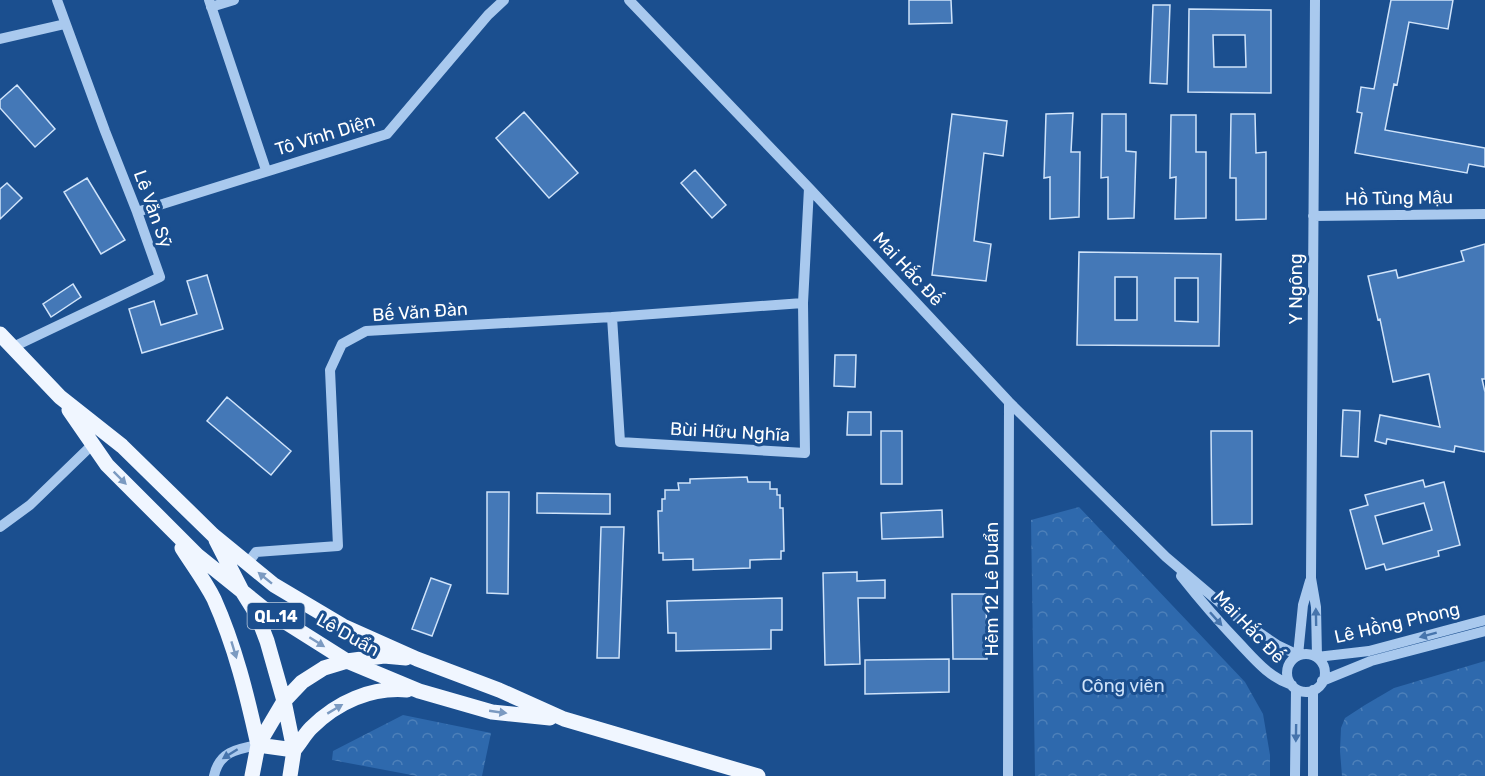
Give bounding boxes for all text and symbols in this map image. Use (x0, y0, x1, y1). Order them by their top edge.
street label: Tô Vĩnh Diện (272, 109, 378, 161)
street label: Lê Văn Sỹ (129, 167, 177, 251)
street label: Hồ Tùng Mậu (1345, 185, 1453, 210)
street label: Mai Hắc Đế (868, 227, 948, 310)
street label: Y Ngông (1285, 254, 1307, 324)
street label: Bế Văn Đàn (372, 297, 468, 326)
street label: Bùi Hữu Nghĩa (669, 418, 791, 446)
one-way arrow (113, 470, 127, 485)
street label: Hẻm 12 Lê Duẩn (981, 522, 1003, 656)
one-way arrow (258, 572, 273, 584)
street label: Mai Hắc Đế (1209, 585, 1290, 668)
street label: Lê Hồng Phong (1332, 597, 1462, 648)
road number: QL.14 (248, 603, 304, 629)
one-way arrow (1311, 608, 1321, 627)
street label: Lê Duẩn (313, 609, 383, 661)
one-way arrow (1209, 611, 1223, 626)
one-way arrow (1419, 630, 1438, 640)
one-way arrow (309, 637, 326, 648)
one-way arrow (230, 641, 239, 659)
park label: Công viên (1081, 675, 1165, 697)
one-way arrow (327, 704, 344, 714)
one-way arrow (489, 708, 508, 717)
one-way arrow (1291, 723, 1300, 742)
one-way arrow (222, 748, 239, 759)

